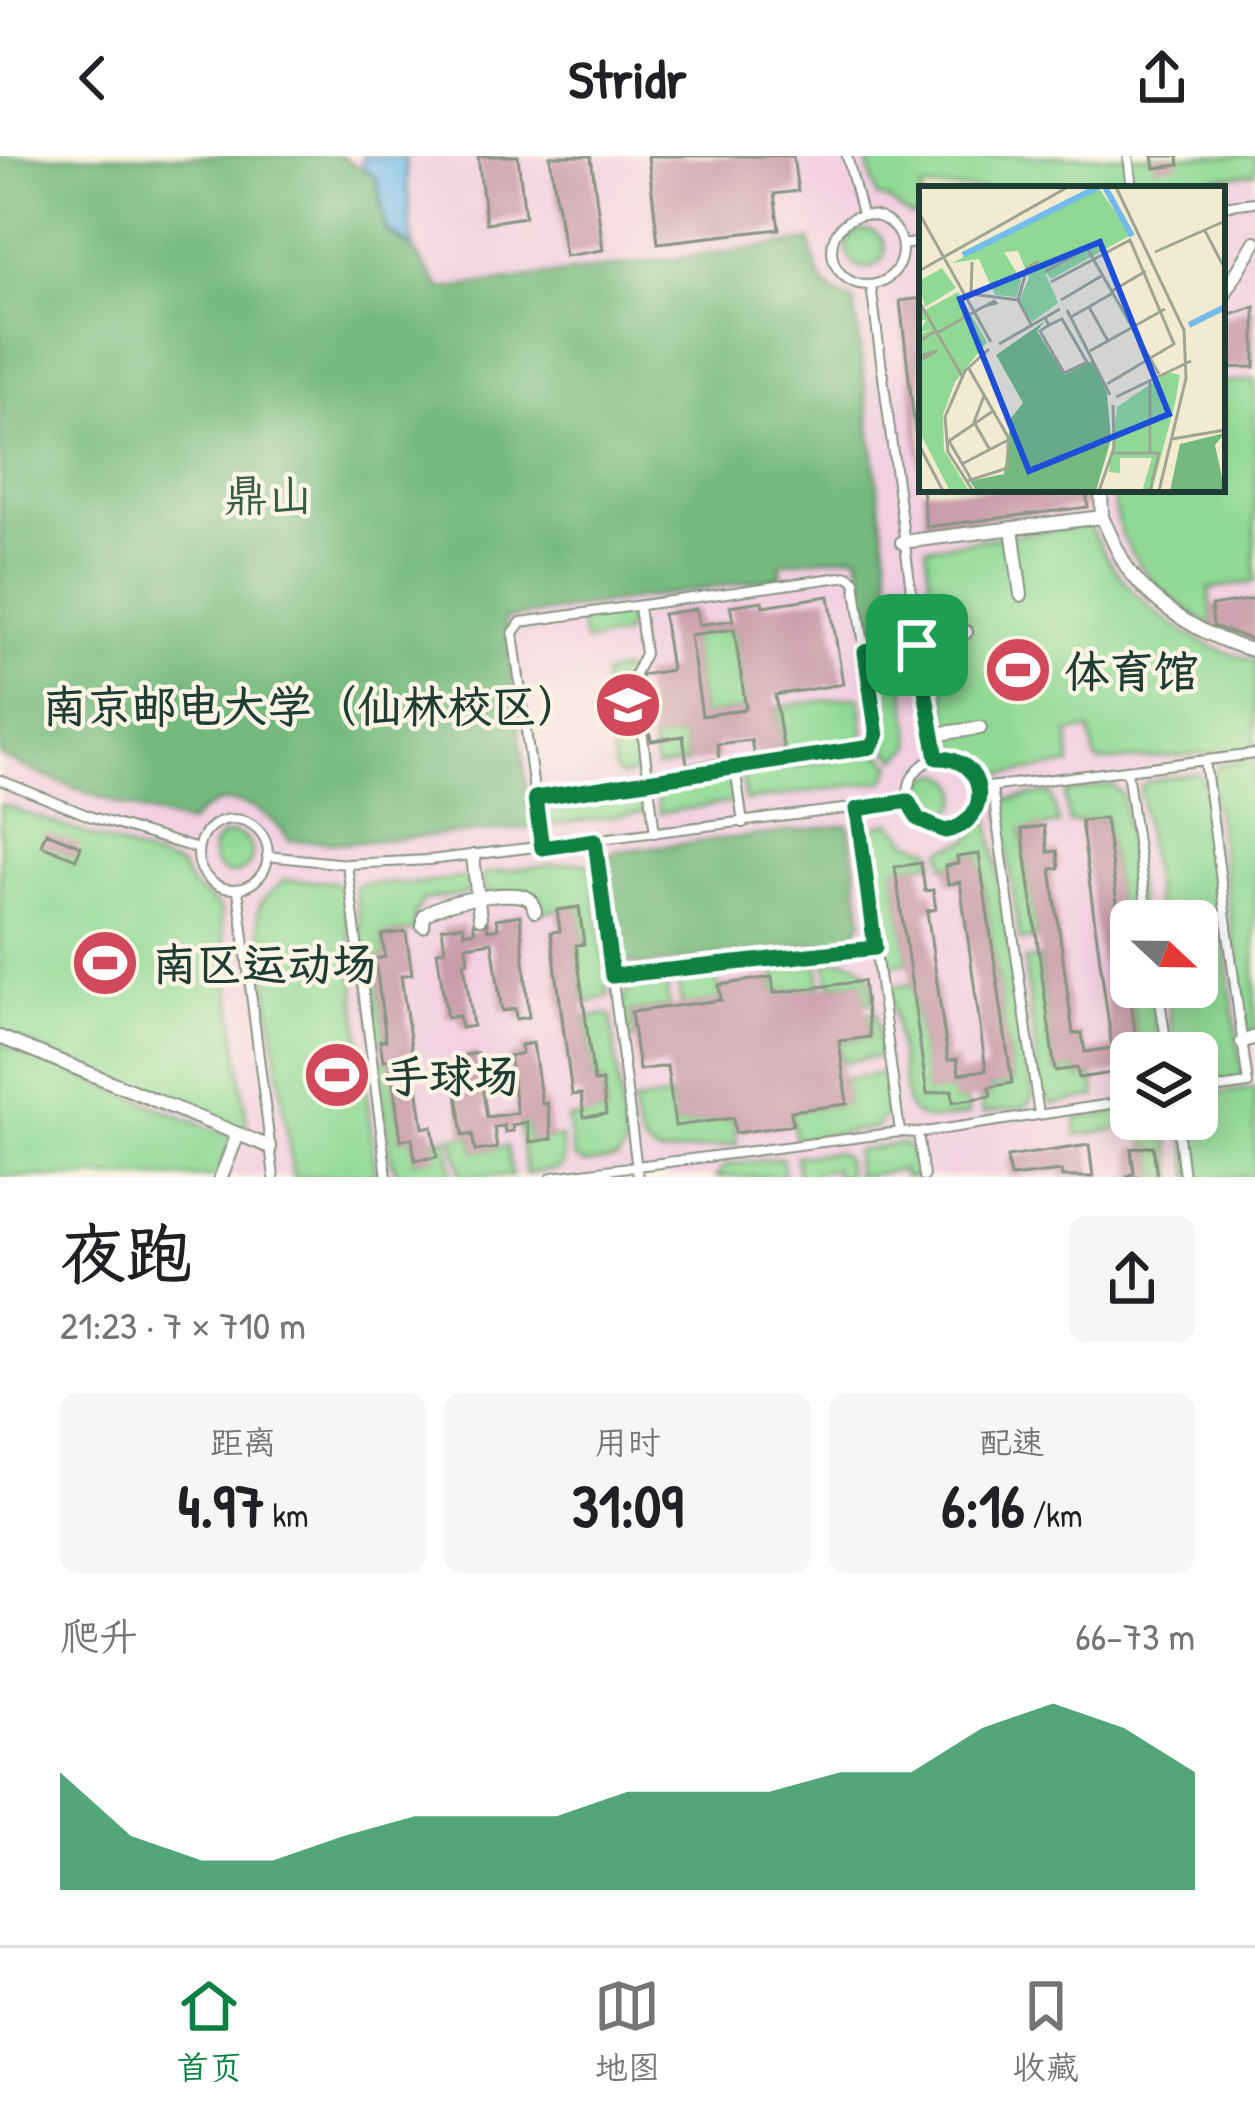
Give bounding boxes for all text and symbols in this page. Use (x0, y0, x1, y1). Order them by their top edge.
text: Stridr (568, 42, 687, 115)
icon: back (60, 45, 126, 111)
icon: share (1129, 45, 1195, 111)
inset map (919, 186, 1225, 492)
park label: 鼎山 (223, 464, 313, 525)
pin (866, 594, 968, 696)
icon: arrive (884, 612, 950, 678)
sports icon: 体育馆 (983, 635, 1053, 705)
place label: 体育馆 (1064, 640, 1199, 701)
school or university icon: 南京邮电大学（仙林校区） (593, 670, 663, 740)
place label: 南京邮电大学（仙林校区） (42, 675, 582, 736)
north arrow (1110, 900, 1218, 1008)
map controls (1110, 900, 1218, 1140)
sports icon: 南区运动场 (70, 928, 140, 998)
place label: 南区运动场 (152, 933, 377, 994)
button: layers (1110, 1032, 1218, 1140)
sports icon: 手球场 (302, 1040, 372, 1110)
place label: 手球场 (384, 1045, 519, 1106)
text: 夜跑 (60, 1208, 192, 1298)
button: share (1069, 1216, 1195, 1342)
text: 21:23 · 7 × 710 m (60, 1298, 306, 1351)
text: 距离 (210, 1420, 276, 1464)
text: 用时 (594, 1420, 660, 1464)
text: 配速 (979, 1420, 1045, 1464)
text: 4.97 (178, 1464, 265, 1546)
text: 31:09 (572, 1464, 683, 1546)
text: 6:16 (941, 1464, 1025, 1546)
text: km (265, 1493, 309, 1537)
text: /km (1025, 1493, 1082, 1537)
text: 爬升 (60, 1609, 138, 1662)
text: 66–73 m (1075, 1609, 1195, 1662)
tab: 首页 (176, 1973, 242, 2089)
tab: 地图 (594, 1973, 660, 2089)
tab: 收藏 (1013, 1973, 1079, 2089)

